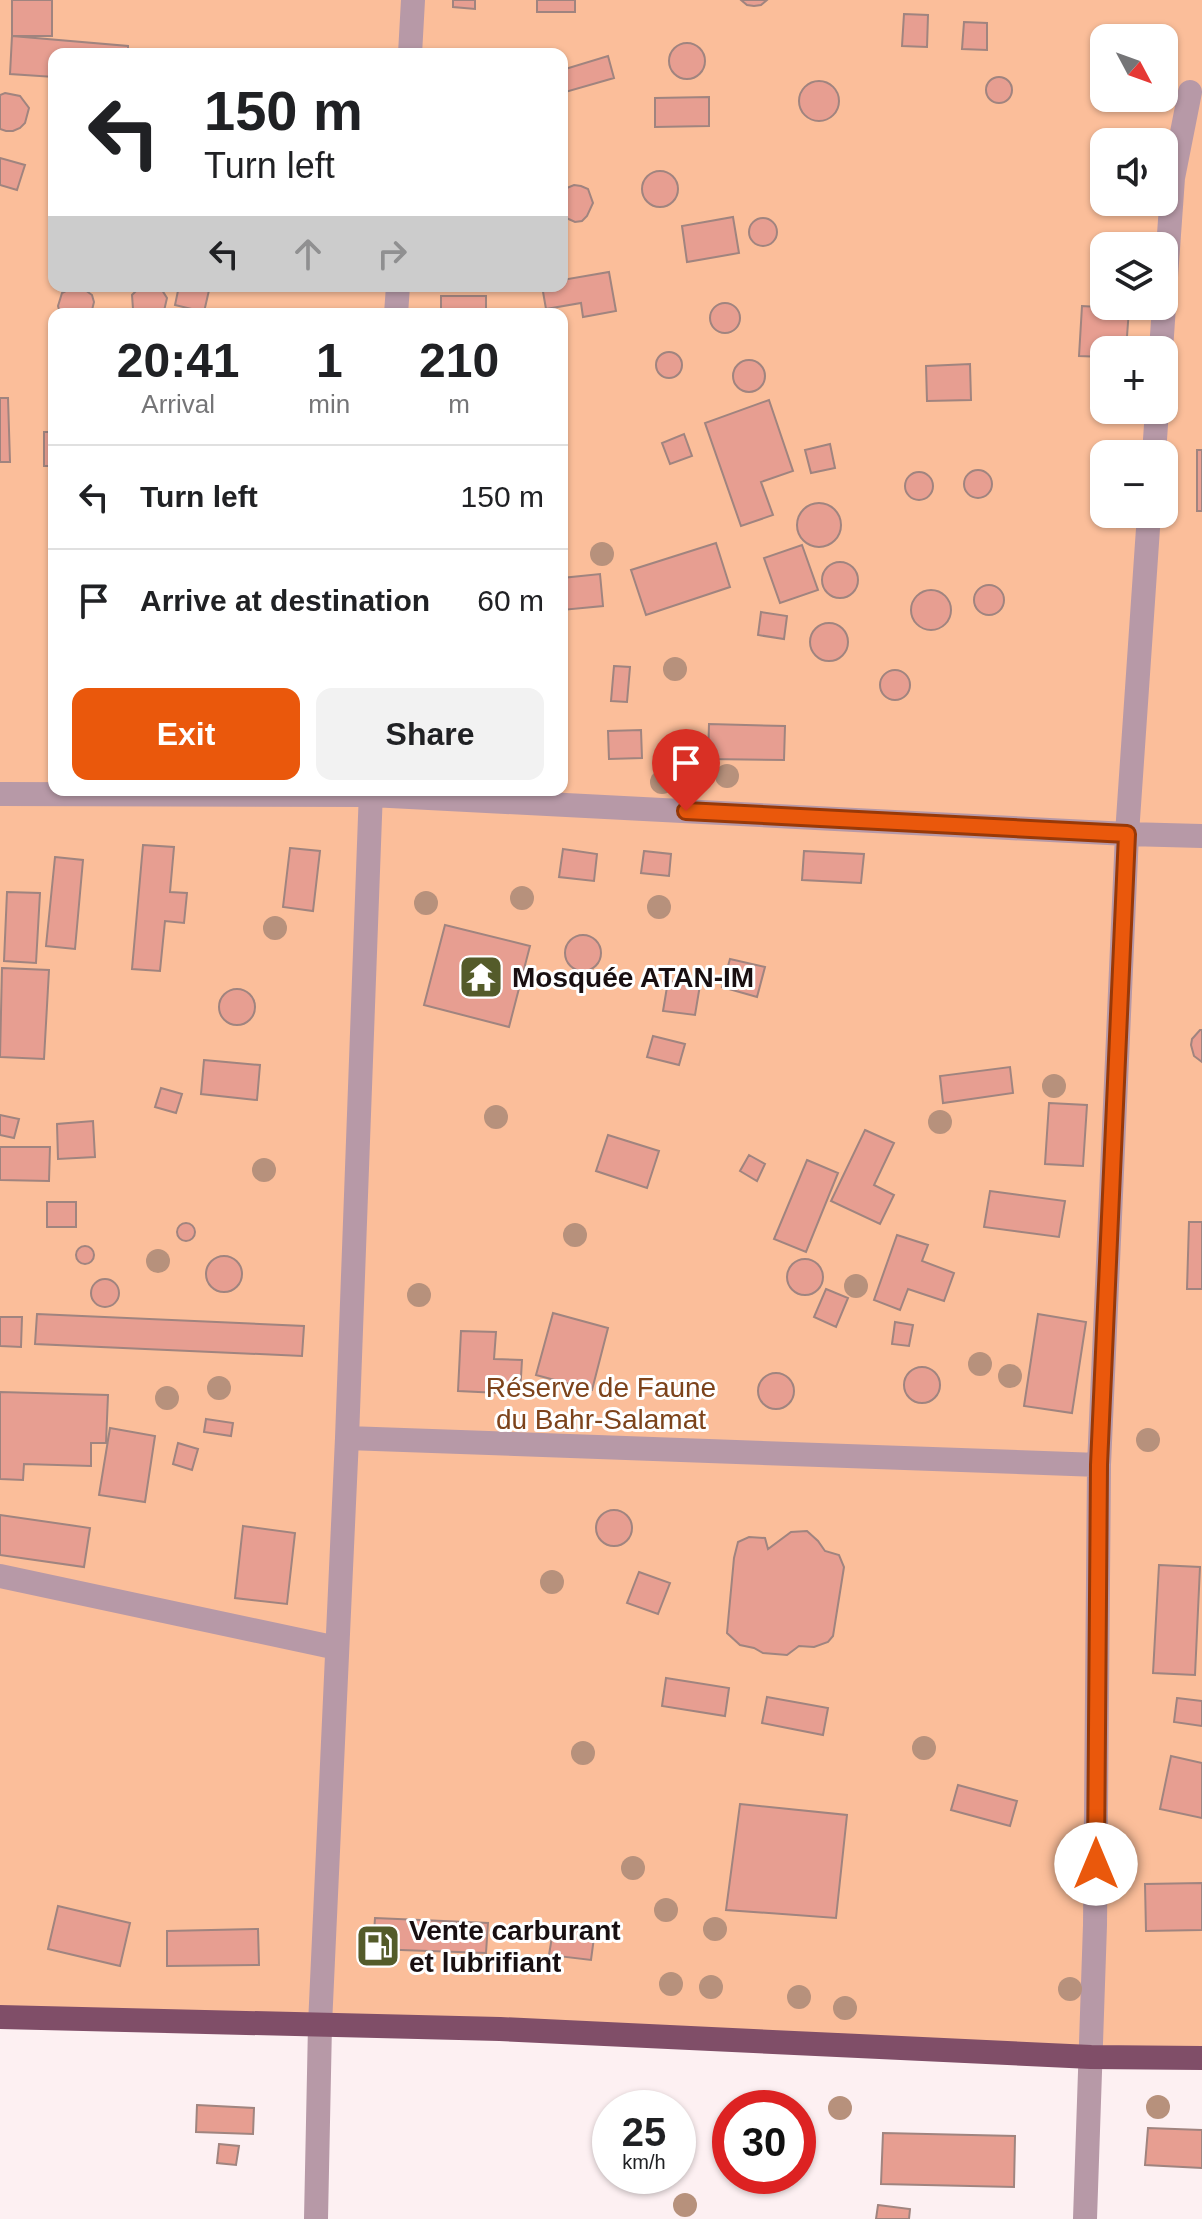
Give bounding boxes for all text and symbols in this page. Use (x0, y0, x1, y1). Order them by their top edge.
north arrow (1090, 24, 1178, 112)
map controls (1090, 24, 1178, 528)
text: 150 m (204, 79, 363, 142)
icon: left (72, 80, 176, 184)
button: sound (1090, 128, 1178, 216)
text: Turn left (204, 145, 335, 186)
icon: left (202, 232, 246, 276)
icon: ahead (286, 232, 330, 276)
icon: right (370, 232, 414, 276)
button: layers (1090, 232, 1178, 320)
text: 20:41 (117, 334, 240, 387)
text: 1 (316, 334, 343, 387)
text: 210 (419, 334, 499, 387)
button: + (1090, 336, 1178, 424)
text: Arrival (141, 389, 215, 419)
text: min (308, 389, 350, 419)
text: m (448, 389, 470, 419)
button: − (1090, 440, 1178, 528)
icon: left (72, 475, 116, 519)
text: Turn left (140, 480, 258, 513)
text: 150 m (461, 480, 544, 513)
icon: arrive (72, 579, 116, 623)
text: Arrive at destination (140, 584, 430, 617)
text: 60 m (477, 584, 544, 617)
button: Exit (72, 688, 300, 780)
button: Share (316, 688, 544, 780)
pin (652, 729, 720, 811)
icon: arrive (664, 741, 708, 785)
temple icon: Mosquée ATAN-IM (457, 953, 505, 1001)
place label: Mosquée ATAN-IM (512, 962, 754, 993)
park label: Réserve de Faune du Bahr-Salamat (486, 1372, 716, 1435)
position arrow (1054, 1822, 1138, 1906)
place label: Vente carburant et lubrifiant (409, 1915, 621, 1978)
fuel station icon: Vente carburant et lubrifiant (354, 1922, 402, 1970)
speed limit sign: 30 (712, 2090, 816, 2194)
text: 25 (622, 2110, 666, 2154)
text: km/h (622, 2151, 666, 2173)

